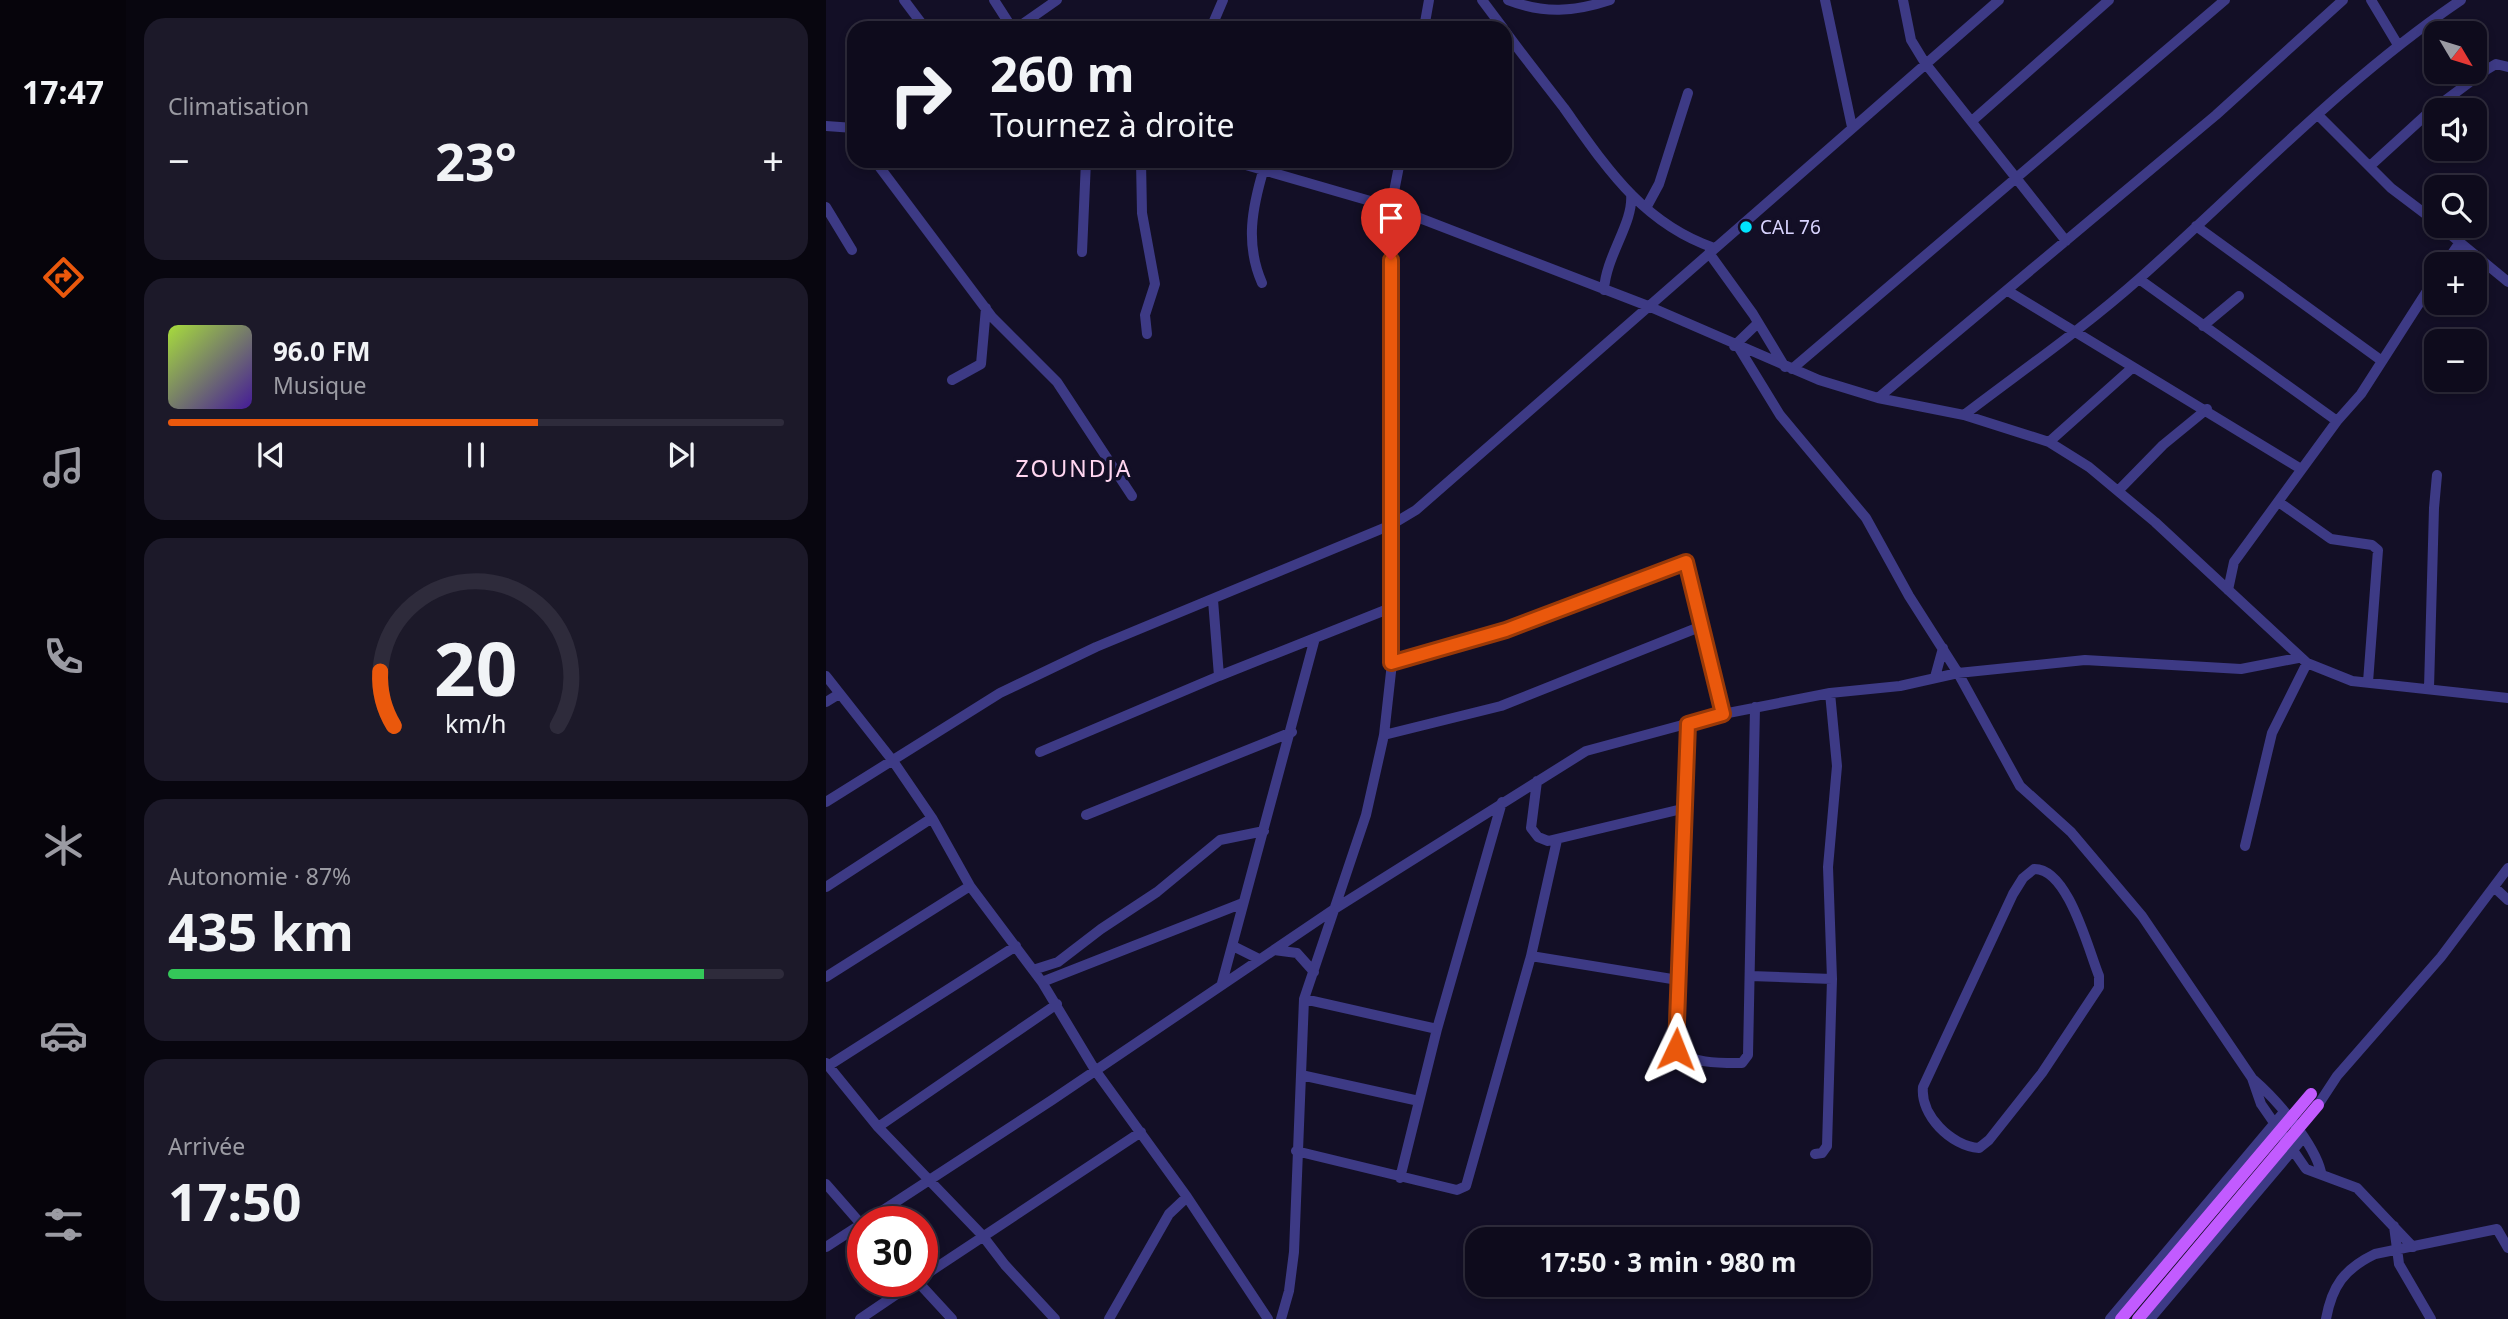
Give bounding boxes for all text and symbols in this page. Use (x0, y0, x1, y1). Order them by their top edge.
north arrow (2424, 21, 2487, 84)
map controls (2424, 21, 2487, 392)
text: 260 m (990, 40, 1135, 106)
icon: right (875, 49, 966, 140)
text: 17:47 (22, 70, 104, 113)
text: Climatisation (168, 90, 309, 122)
button: sound (2424, 98, 2487, 161)
text: Tournez à droite (990, 103, 1235, 146)
text: 23° (435, 125, 517, 196)
text: − (168, 134, 190, 186)
text: + (762, 134, 784, 186)
button: search (2424, 175, 2487, 238)
pin (1361, 188, 1421, 260)
icon: arrive (1372, 199, 1410, 237)
place label: CAL 76 (1760, 214, 1821, 240)
marker: CAL 76 (1738, 219, 1754, 235)
button: + (2424, 252, 2487, 315)
icon: directions (39, 253, 88, 302)
button: − (2424, 329, 2487, 392)
text: 96.0 FM (273, 333, 370, 369)
text: Musique (273, 369, 366, 401)
icon: previous (252, 436, 290, 474)
icon: pause (457, 436, 495, 474)
icon: next (662, 436, 700, 474)
icon: music (39, 443, 88, 492)
district label: ZOUNDJA (1016, 452, 1132, 484)
text: 20 (434, 618, 518, 717)
icon: phone (39, 632, 88, 681)
text: km/h (445, 705, 507, 739)
icon: climate (39, 821, 88, 870)
text: Autonomie · 87% (168, 860, 351, 892)
text: 435 km (168, 895, 354, 966)
icon: car (39, 1011, 88, 1060)
position arrow (1639, 1012, 1713, 1086)
text: Arrivée (168, 1130, 245, 1162)
text: 17:50 (168, 1165, 302, 1236)
icon: filters (39, 1200, 88, 1249)
speed limit sign: 30 (847, 1206, 938, 1297)
text: 17:50 · 3 min · 980 m (1540, 1244, 1796, 1280)

